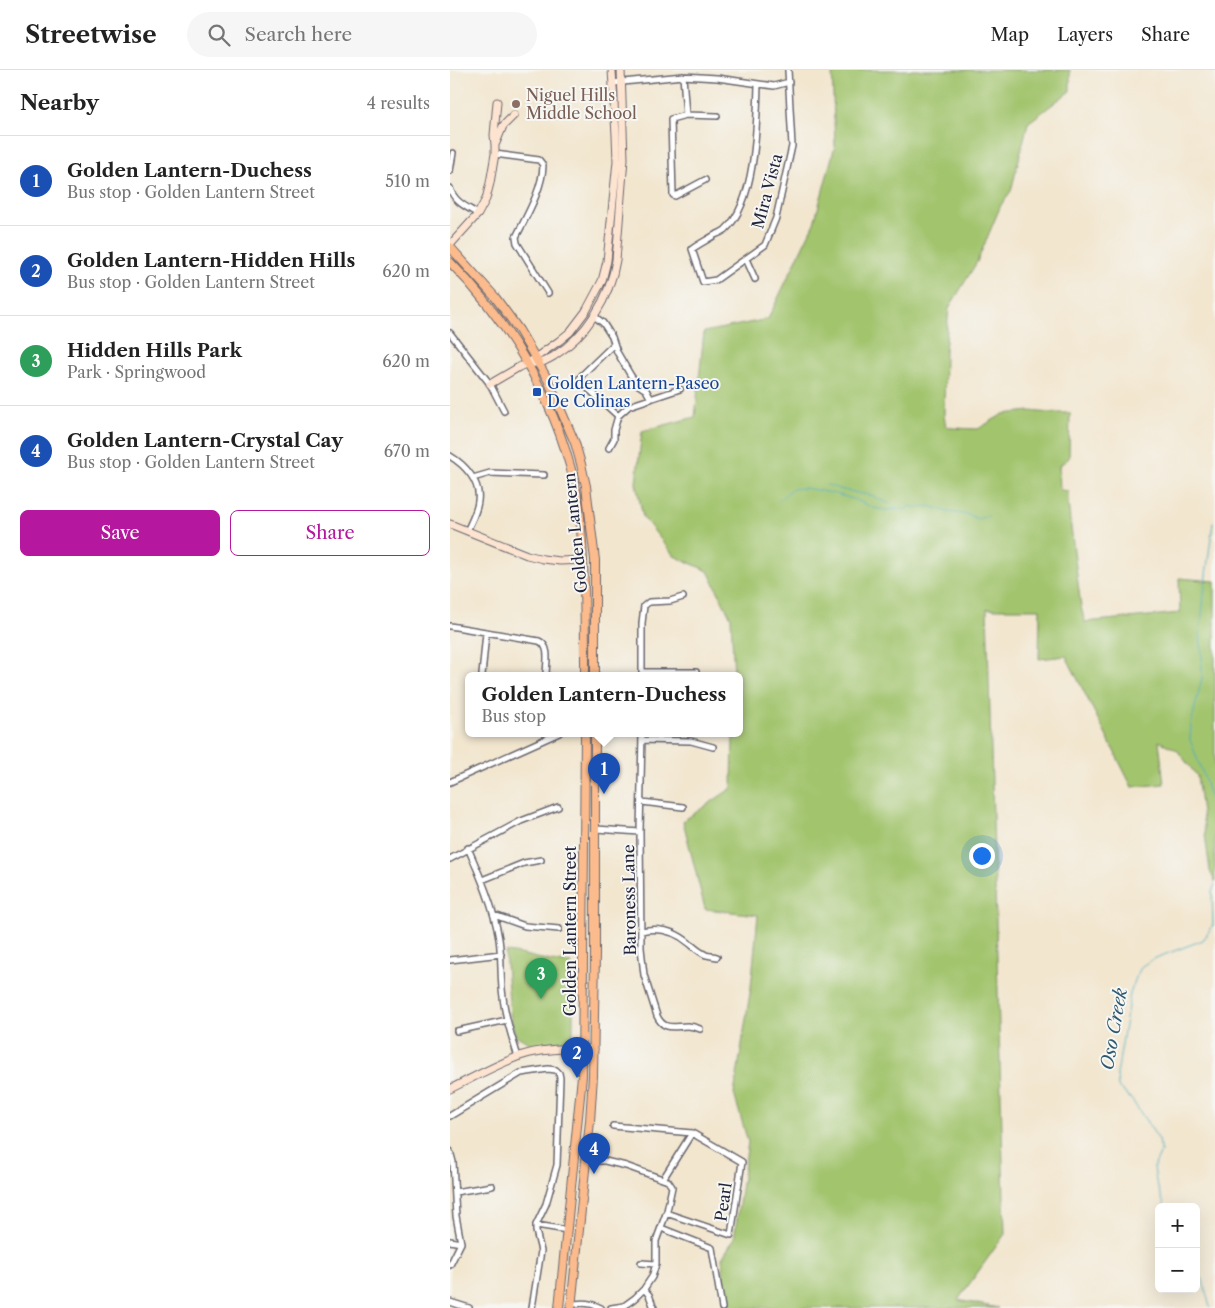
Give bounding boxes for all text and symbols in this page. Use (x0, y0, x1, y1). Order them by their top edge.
search box (187, 12, 537, 57)
text: Streetwise (25, 20, 157, 49)
icon: search (205, 21, 233, 49)
text: Search here (245, 23, 352, 46)
text: Map (991, 24, 1029, 46)
text: Layers (1057, 24, 1113, 46)
text: Share (1141, 24, 1190, 46)
place label: Niguel Hills Middle School (526, 85, 637, 123)
text: Nearby (20, 90, 99, 115)
text: 4 results (367, 93, 430, 113)
marker: Niguel Hills Middle School (510, 98, 522, 110)
street label: Mira Vista (747, 151, 787, 231)
text: Golden Lantern-Duchess (67, 159, 312, 182)
text: 1 (32, 171, 40, 191)
text: 510 m (385, 171, 430, 191)
text: Bus stop · Golden Lantern Street (67, 182, 315, 202)
text: Golden Lantern-Hidden Hills (67, 249, 355, 272)
text: 2 (31, 261, 41, 281)
text: 620 m (382, 261, 430, 281)
text: Bus stop · Golden Lantern Street (67, 272, 315, 292)
text: Hidden Hills Park (67, 339, 242, 362)
text: 3 (31, 351, 41, 371)
text: 620 m (382, 351, 430, 371)
text: Park · Springwood (67, 362, 206, 382)
place label: Golden Lantern-Paseo De Colinas (547, 373, 720, 411)
marker: Golden Lantern-Paseo De Colinas (531, 386, 543, 398)
text: Golden Lantern-Crystal Cay (67, 429, 343, 452)
text: 4 (31, 441, 41, 461)
text: 670 m (384, 441, 430, 461)
text: Bus stop · Golden Lantern Street (67, 452, 315, 472)
street label: Golden Lantern (559, 472, 591, 594)
button: Save (20, 510, 220, 556)
button: Share (230, 510, 430, 556)
popup (465, 672, 743, 737)
text: Golden Lantern-Duchess (482, 683, 726, 706)
text: Bus stop (482, 706, 546, 726)
pin: 1 (588, 753, 620, 794)
your location (969, 843, 995, 869)
street label: Baroness Lane (618, 844, 640, 956)
street label: Golden Lantern Street (560, 845, 580, 1016)
pin: 3 (525, 958, 557, 999)
water label: Oso Creek (1096, 986, 1132, 1072)
pin: 2 (561, 1037, 593, 1078)
pin: 4 (578, 1133, 610, 1174)
street label: Pearl (710, 1181, 736, 1223)
map controls (1155, 1203, 1200, 1293)
button: + (1155, 1203, 1200, 1248)
button: − (1155, 1248, 1200, 1293)

